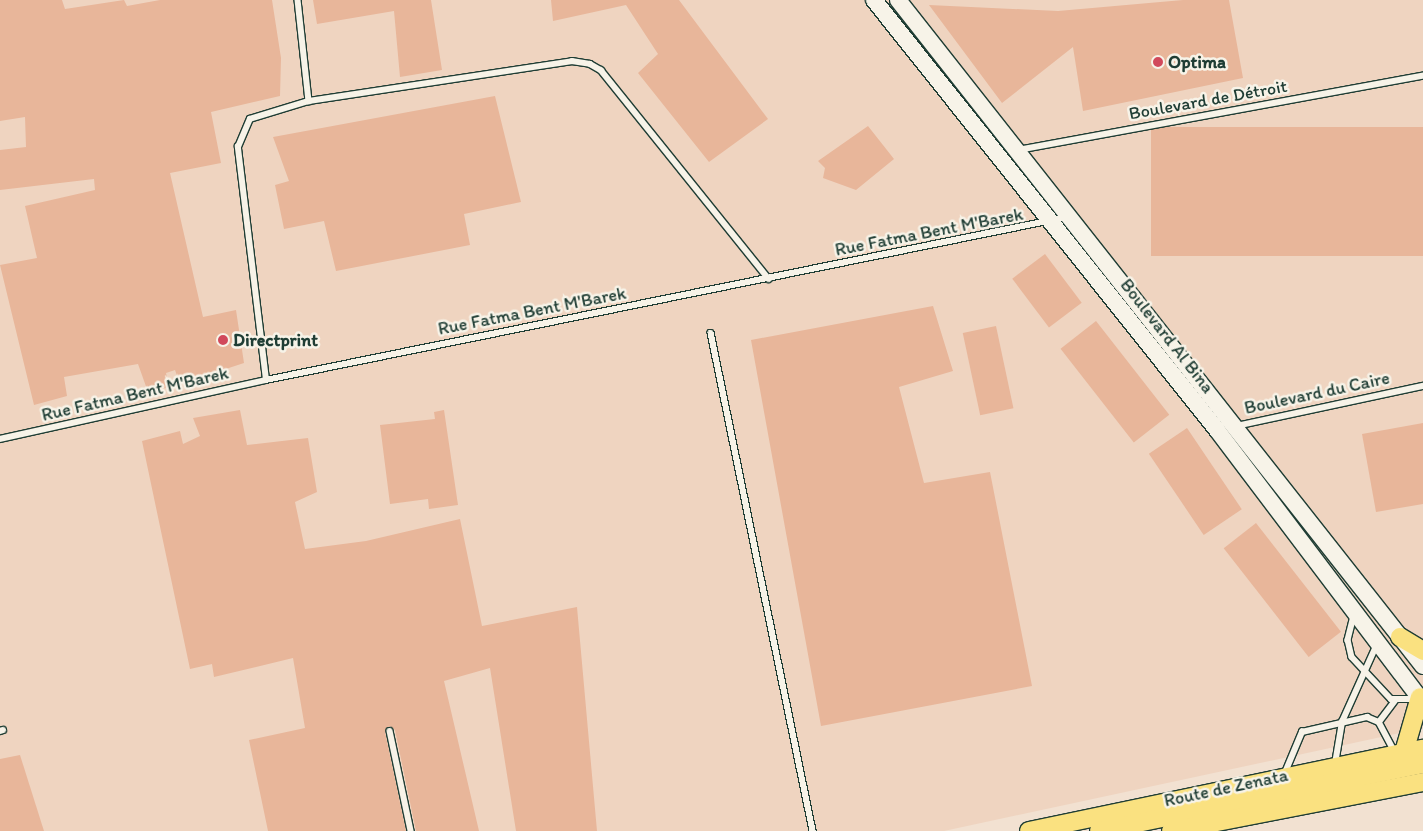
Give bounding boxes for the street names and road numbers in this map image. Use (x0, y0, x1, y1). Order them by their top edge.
street label: Boulevard de Détroit (1127, 75, 1289, 125)
street label: Rue Fatma Bent M'Barek (834, 203, 1024, 261)
street label: Boulevard Al Bina (1116, 275, 1218, 397)
street label: Rue Fatma Bent M'Barek (437, 282, 627, 340)
street label: Rue Fatma Bent M'Barek (40, 362, 230, 426)
street label: Boulevard du Caire (1242, 367, 1392, 419)
street label: Route de Zenata (1162, 764, 1290, 812)

